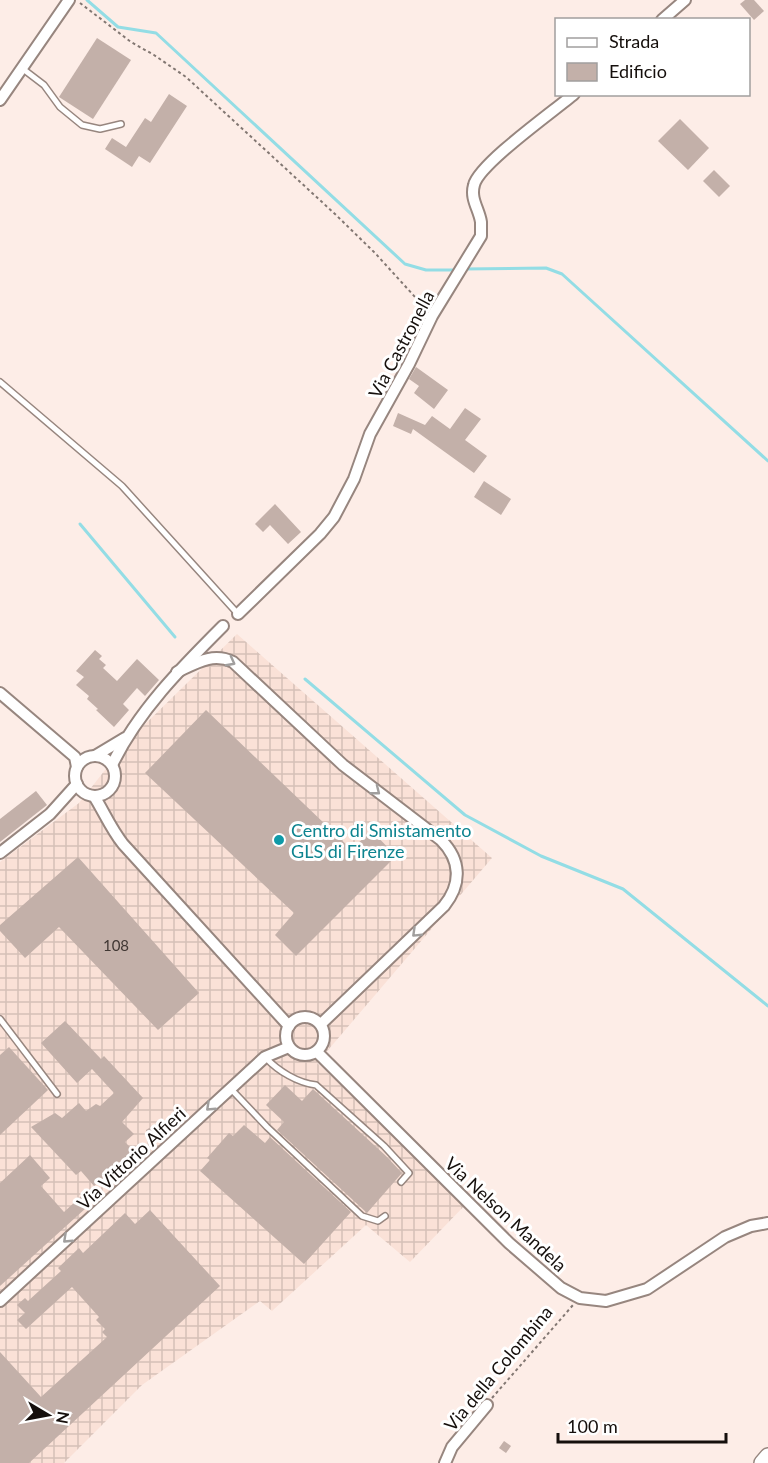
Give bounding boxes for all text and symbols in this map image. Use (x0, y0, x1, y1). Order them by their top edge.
legend (555, 18, 750, 96)
text: Strada (609, 30, 659, 52)
text: Edificio (609, 60, 667, 82)
street label: Via Castronella (363, 286, 439, 402)
one-way arrow (225, 655, 235, 666)
one-way arrow (369, 784, 380, 795)
place label: Centro di Smistamento GLS di Firenze (291, 819, 471, 862)
marker: Centro di Smistamento GLS di Firenze (272, 833, 286, 847)
one-way arrow (412, 926, 422, 937)
house number: 108 (103, 936, 129, 954)
one-way arrow (207, 1099, 218, 1110)
street label: Via Vittorio Alfieri (72, 1102, 190, 1214)
street label: Via Nelson Mandela (441, 1152, 571, 1276)
one-way arrow (64, 1232, 74, 1243)
street label: Via della Colombina (439, 1301, 557, 1435)
north arrow (18, 1385, 78, 1445)
scale bar (558, 1406, 726, 1444)
text: N (53, 1410, 74, 1425)
text: 100 m (567, 1415, 618, 1437)

